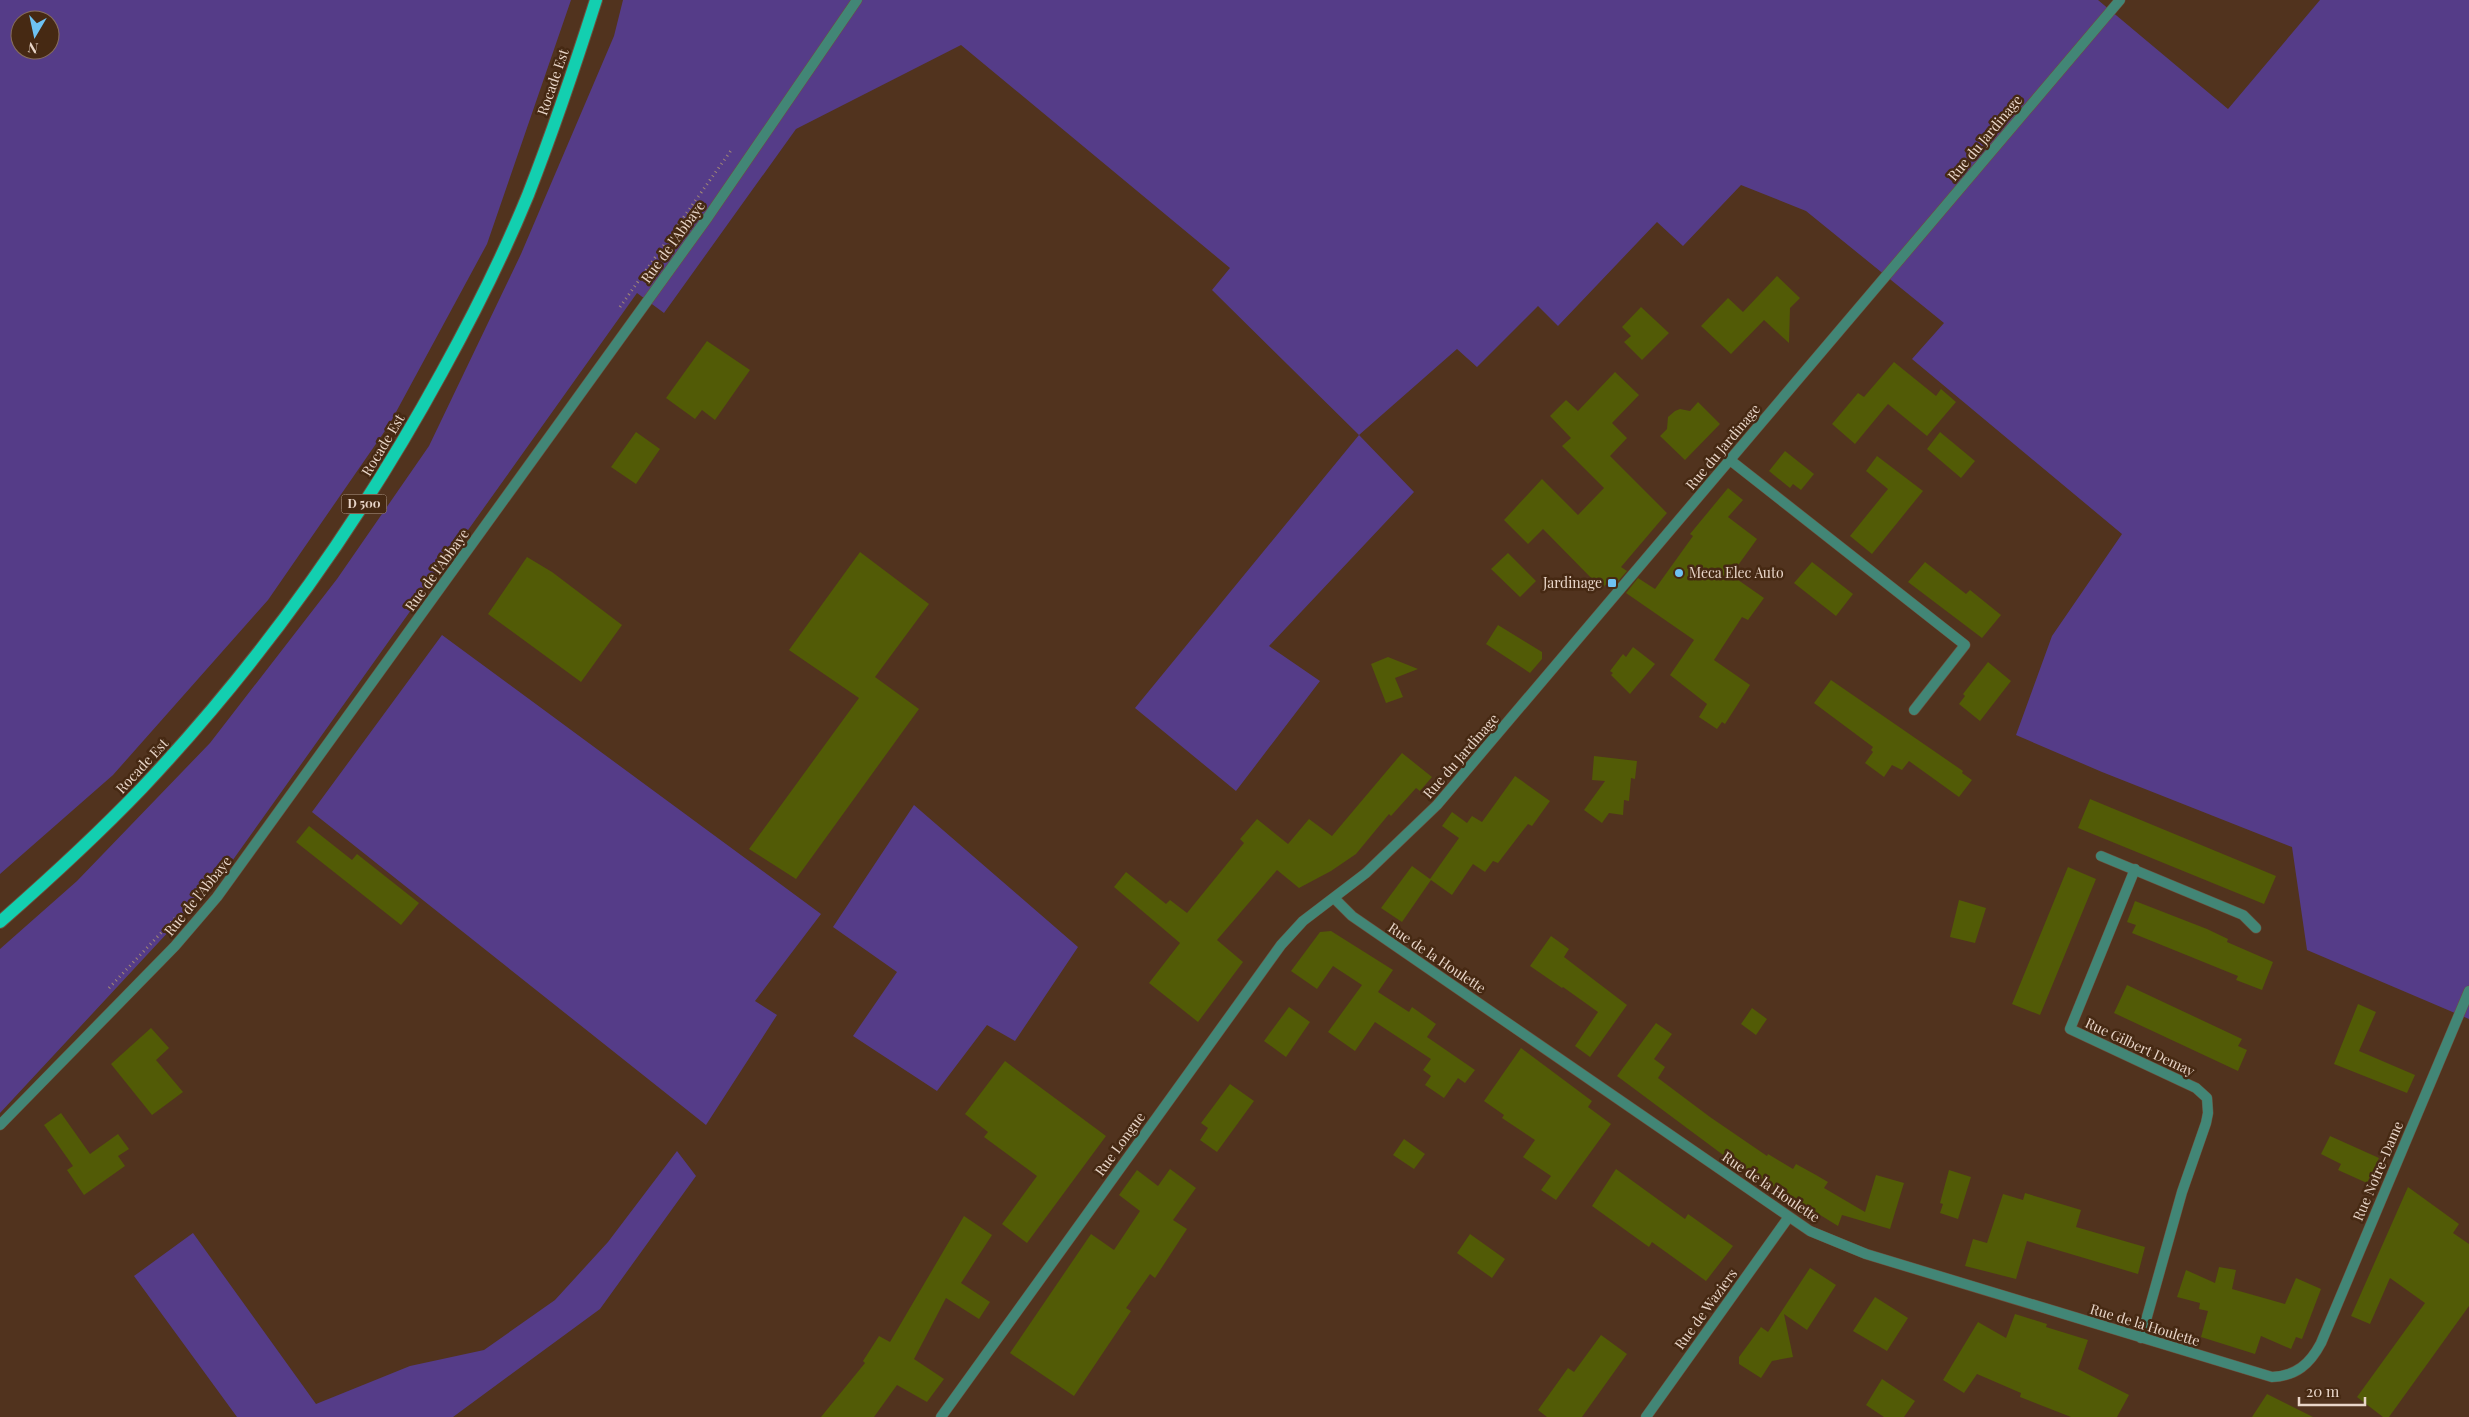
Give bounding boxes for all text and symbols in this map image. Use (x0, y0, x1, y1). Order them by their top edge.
north arrow (10, 10, 60, 60)
text: N (26, 38, 39, 59)
street label: Rocade Est (532, 45, 573, 118)
street label: Rue du Jardinage (1943, 91, 2026, 185)
street label: Rue de l'Abbaye (636, 197, 709, 287)
street label: Rue du Jardinage (1681, 400, 1764, 494)
street label: Rocade Est (357, 409, 409, 479)
road number: D 500 (342, 494, 386, 514)
street label: Rue de l'Abbaye (400, 525, 473, 615)
place label: Meca Elec Auto (1689, 563, 1784, 582)
marker: Meca Elec Auto (1673, 567, 1685, 579)
place label: Jardinage (1542, 573, 1602, 592)
marker: Jardinage (1606, 577, 1618, 589)
street label: Rue du Jardinage (1418, 709, 1503, 802)
street label: Rocade Est (111, 733, 173, 797)
street label: Rue de l'Abbaye (160, 852, 236, 940)
street label: Rue de la Houlette (1385, 918, 1490, 997)
street label: Rue Gilbert Demay (2082, 1013, 2198, 1080)
street label: Rue Longue (1090, 1108, 1149, 1179)
street label: Rue Notre-Dame (2348, 1118, 2407, 1224)
street label: Rue de la Houlette (1719, 1147, 1824, 1226)
street label: Rue de Waziers (1670, 1265, 1741, 1353)
street label: Rue de la Houlette (2088, 1299, 2202, 1350)
scale bar (2299, 1374, 2365, 1406)
text: 20 m (2306, 1381, 2340, 1401)

